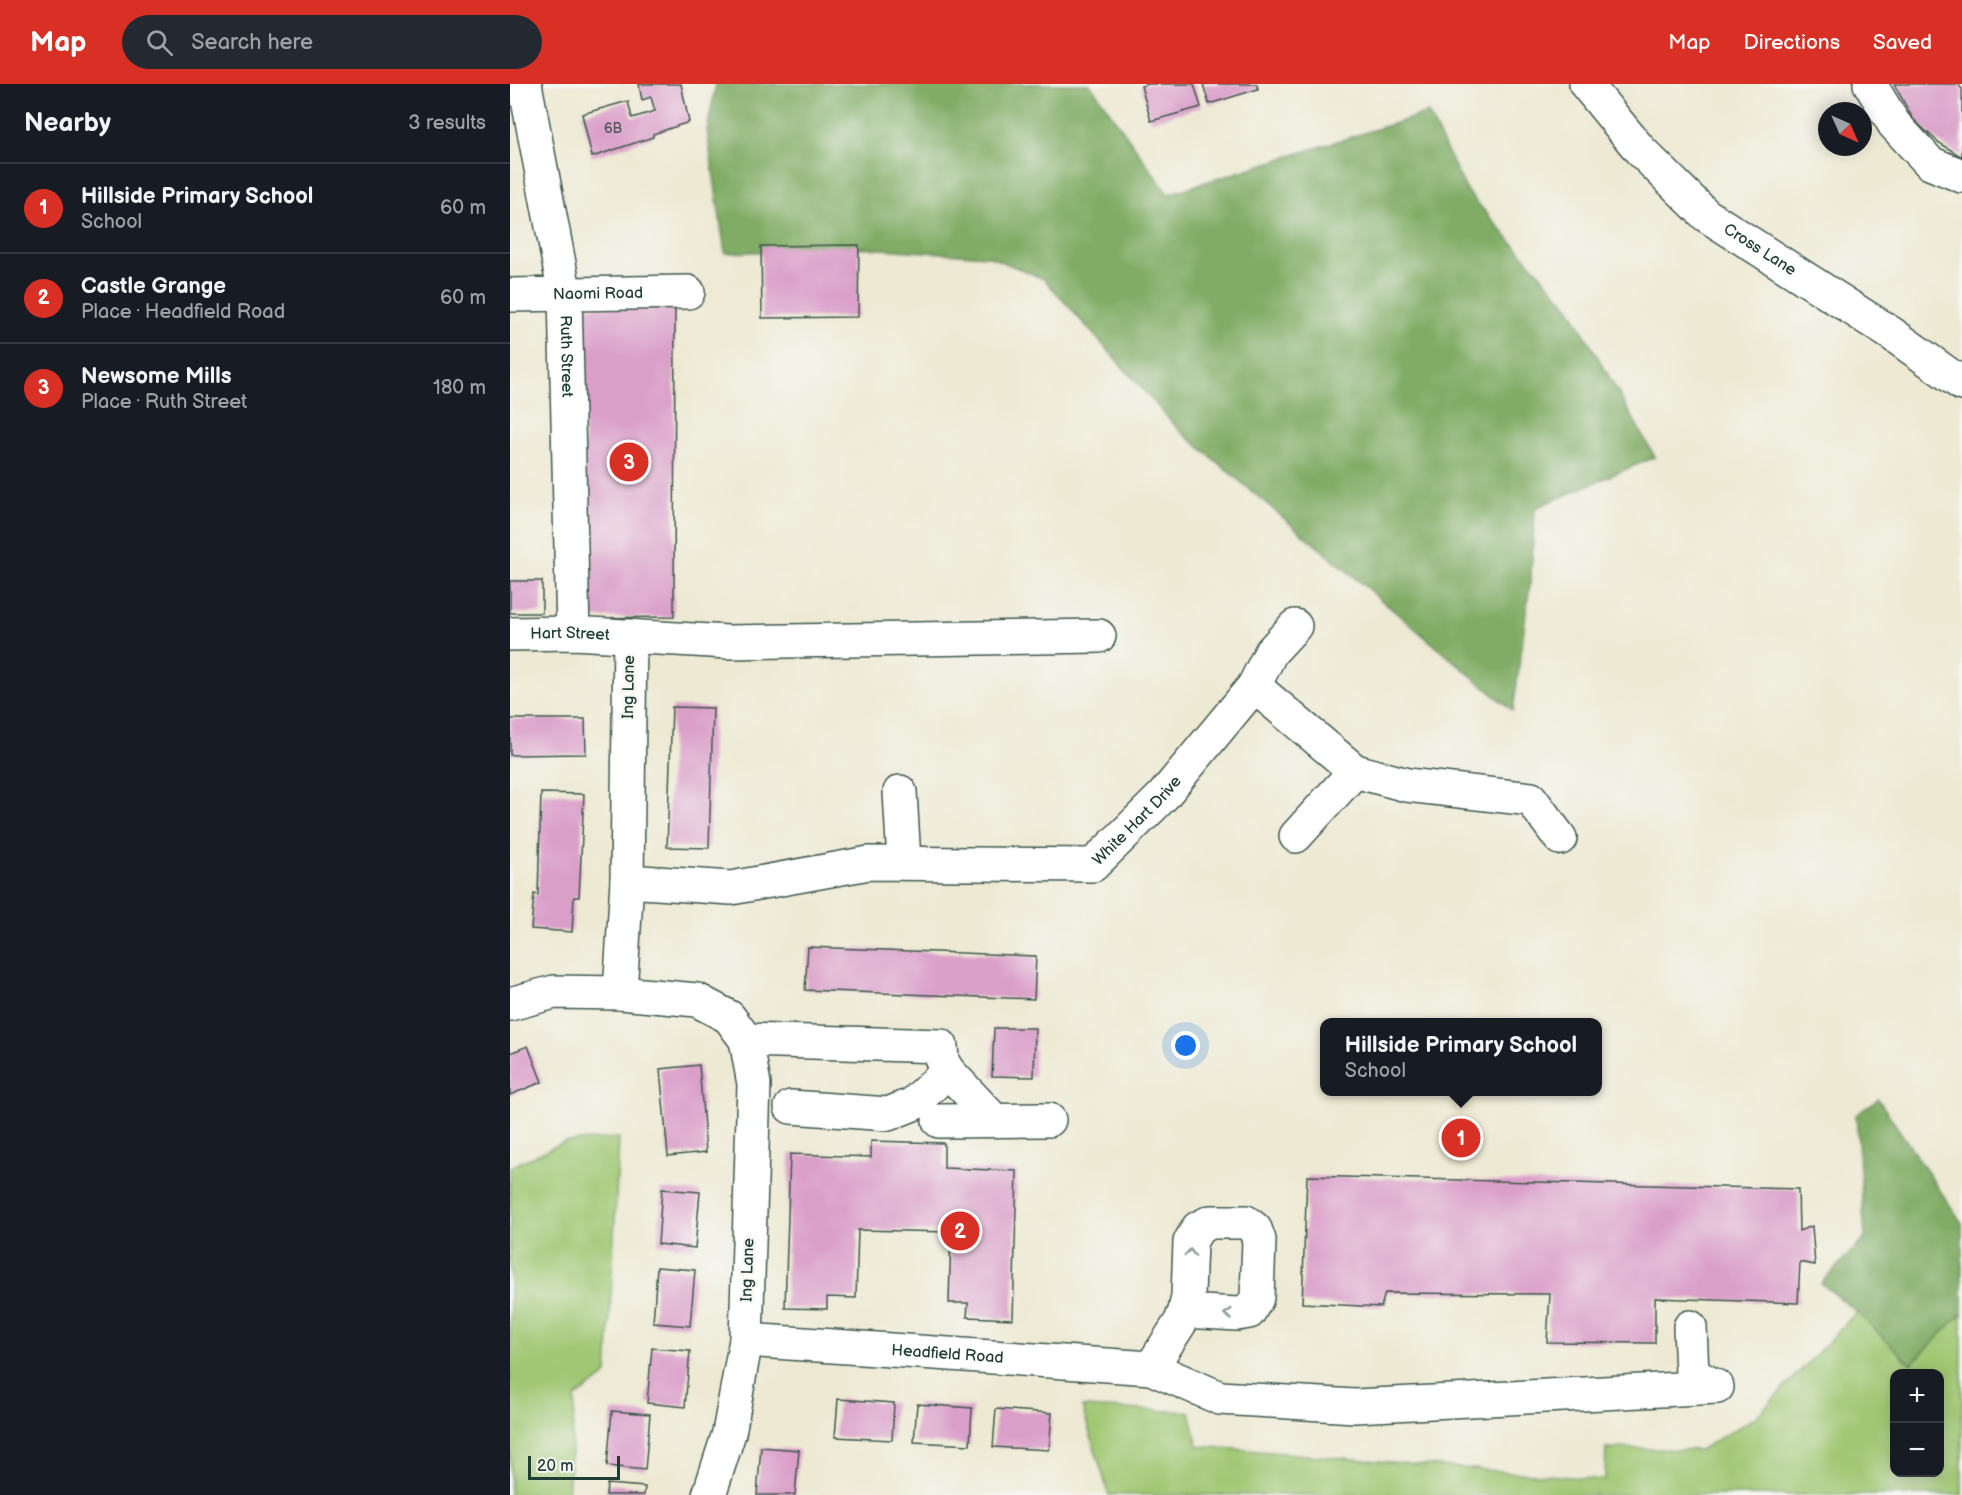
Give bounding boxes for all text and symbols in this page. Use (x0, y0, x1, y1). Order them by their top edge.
search box (122, 15, 542, 69)
text: Map (30, 26, 86, 59)
icon: search (143, 26, 176, 59)
text: Search here (191, 29, 313, 56)
text: Map (1668, 30, 1711, 55)
text: Directions (1744, 30, 1840, 55)
text: Saved (1873, 30, 1932, 55)
north arrow (1818, 102, 1872, 156)
text: Nearby (24, 108, 111, 139)
text: 3 results (408, 111, 486, 135)
house number: 6B (604, 120, 622, 137)
text: Hillside Primary School (81, 183, 313, 210)
text: 1 (39, 196, 48, 220)
text: 60 m (440, 196, 486, 220)
text: School (81, 210, 142, 234)
street label: Cross Lane (1720, 219, 1800, 280)
text: Castle Grange (81, 273, 226, 300)
street label: Naomi Road (553, 283, 643, 304)
text: 2 (38, 286, 49, 310)
text: 60 m (440, 286, 486, 310)
text: Place · Headfield Road (81, 300, 285, 324)
street label: Ruth Street (556, 315, 577, 398)
text: Newsome Mills (81, 363, 232, 390)
text: 3 (38, 376, 49, 400)
text: 180 m (433, 376, 486, 400)
text: Place · Ruth Street (81, 390, 247, 414)
pin: 3 (610, 440, 648, 484)
street label: Hart Street (530, 623, 610, 645)
street label: Ing Lane (619, 654, 639, 719)
street label: White Hart Drive (1089, 771, 1186, 869)
popup (1320, 1018, 1602, 1096)
your location (1171, 1031, 1200, 1060)
text: Hillside Primary School (1345, 1032, 1577, 1059)
text: School (1345, 1059, 1406, 1083)
pin: 1 (1442, 1116, 1480, 1160)
pin: 2 (940, 1208, 980, 1254)
street label: Ing Lane (737, 1237, 759, 1302)
one-way arrow (1183, 1248, 1196, 1257)
one-way arrow (1223, 1307, 1232, 1320)
street label: Headfield Road (891, 1341, 1004, 1367)
map controls (1890, 1369, 1944, 1477)
button: + (1890, 1369, 1944, 1423)
button: − (1890, 1423, 1944, 1477)
scale bar (528, 1453, 620, 1480)
text: 20 m (537, 1457, 573, 1476)

